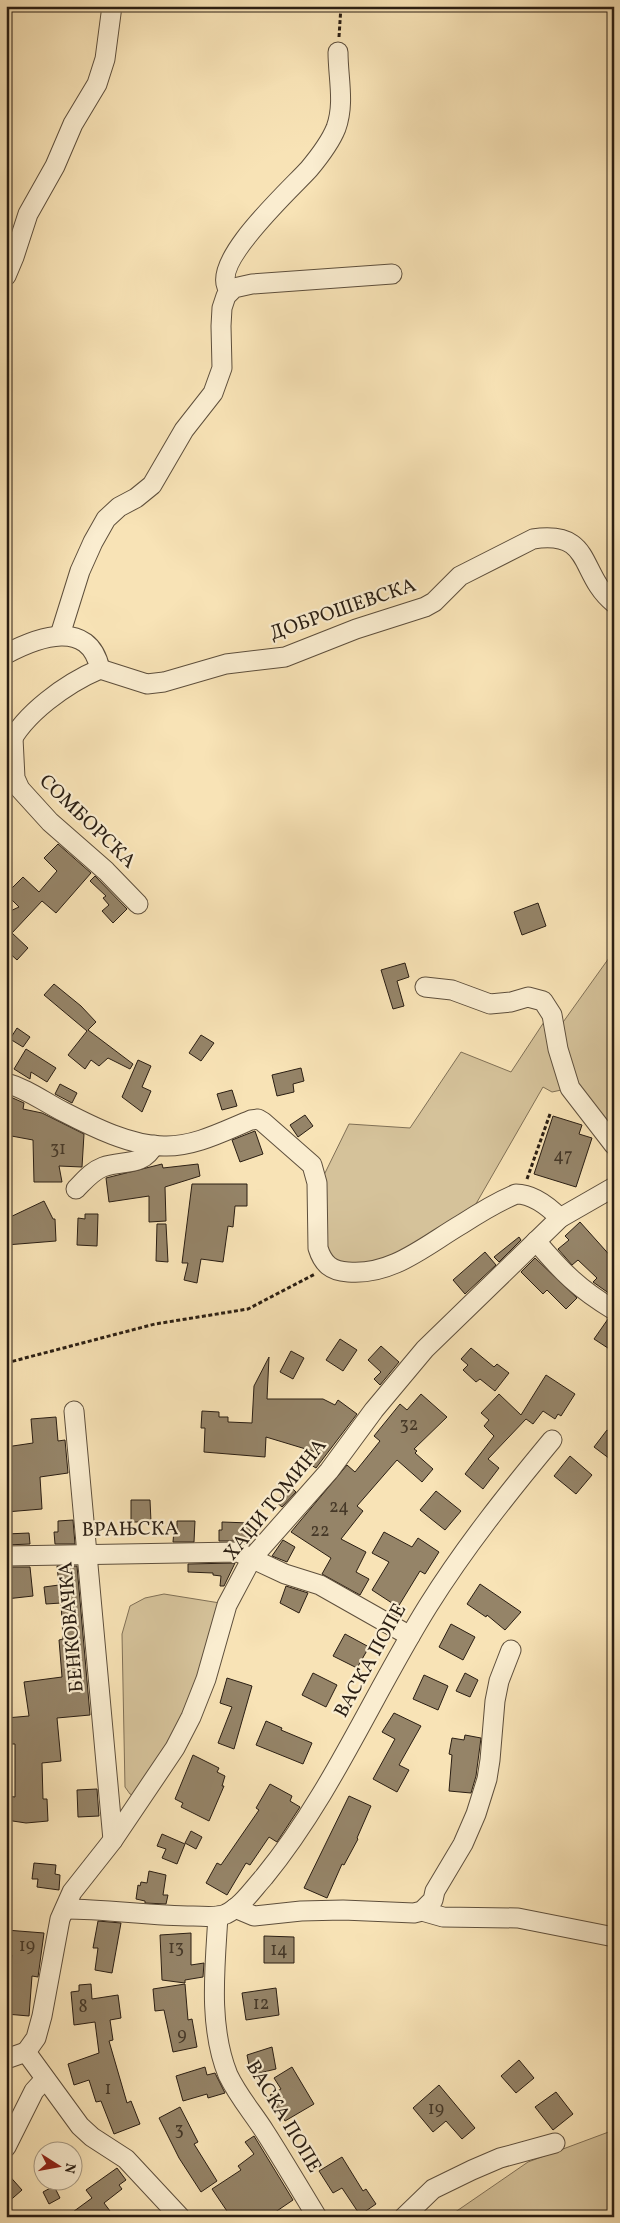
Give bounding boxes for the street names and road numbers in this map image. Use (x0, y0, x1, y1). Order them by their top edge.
street label: ДОБРОШЕВСКА (266, 572, 420, 648)
street label: СОМБОРСКА (32, 768, 142, 876)
street label: ХАЏИ ТОМИНА (218, 1433, 334, 1567)
street label: ВРАЊСКА (81, 1515, 179, 1545)
street label: БЕНКОВАЧКА (52, 1560, 92, 1694)
street label: ВАСКА ПОПЕ (328, 1599, 414, 1723)
street label: ВАСКА ПОПЕ (238, 2056, 328, 2178)

